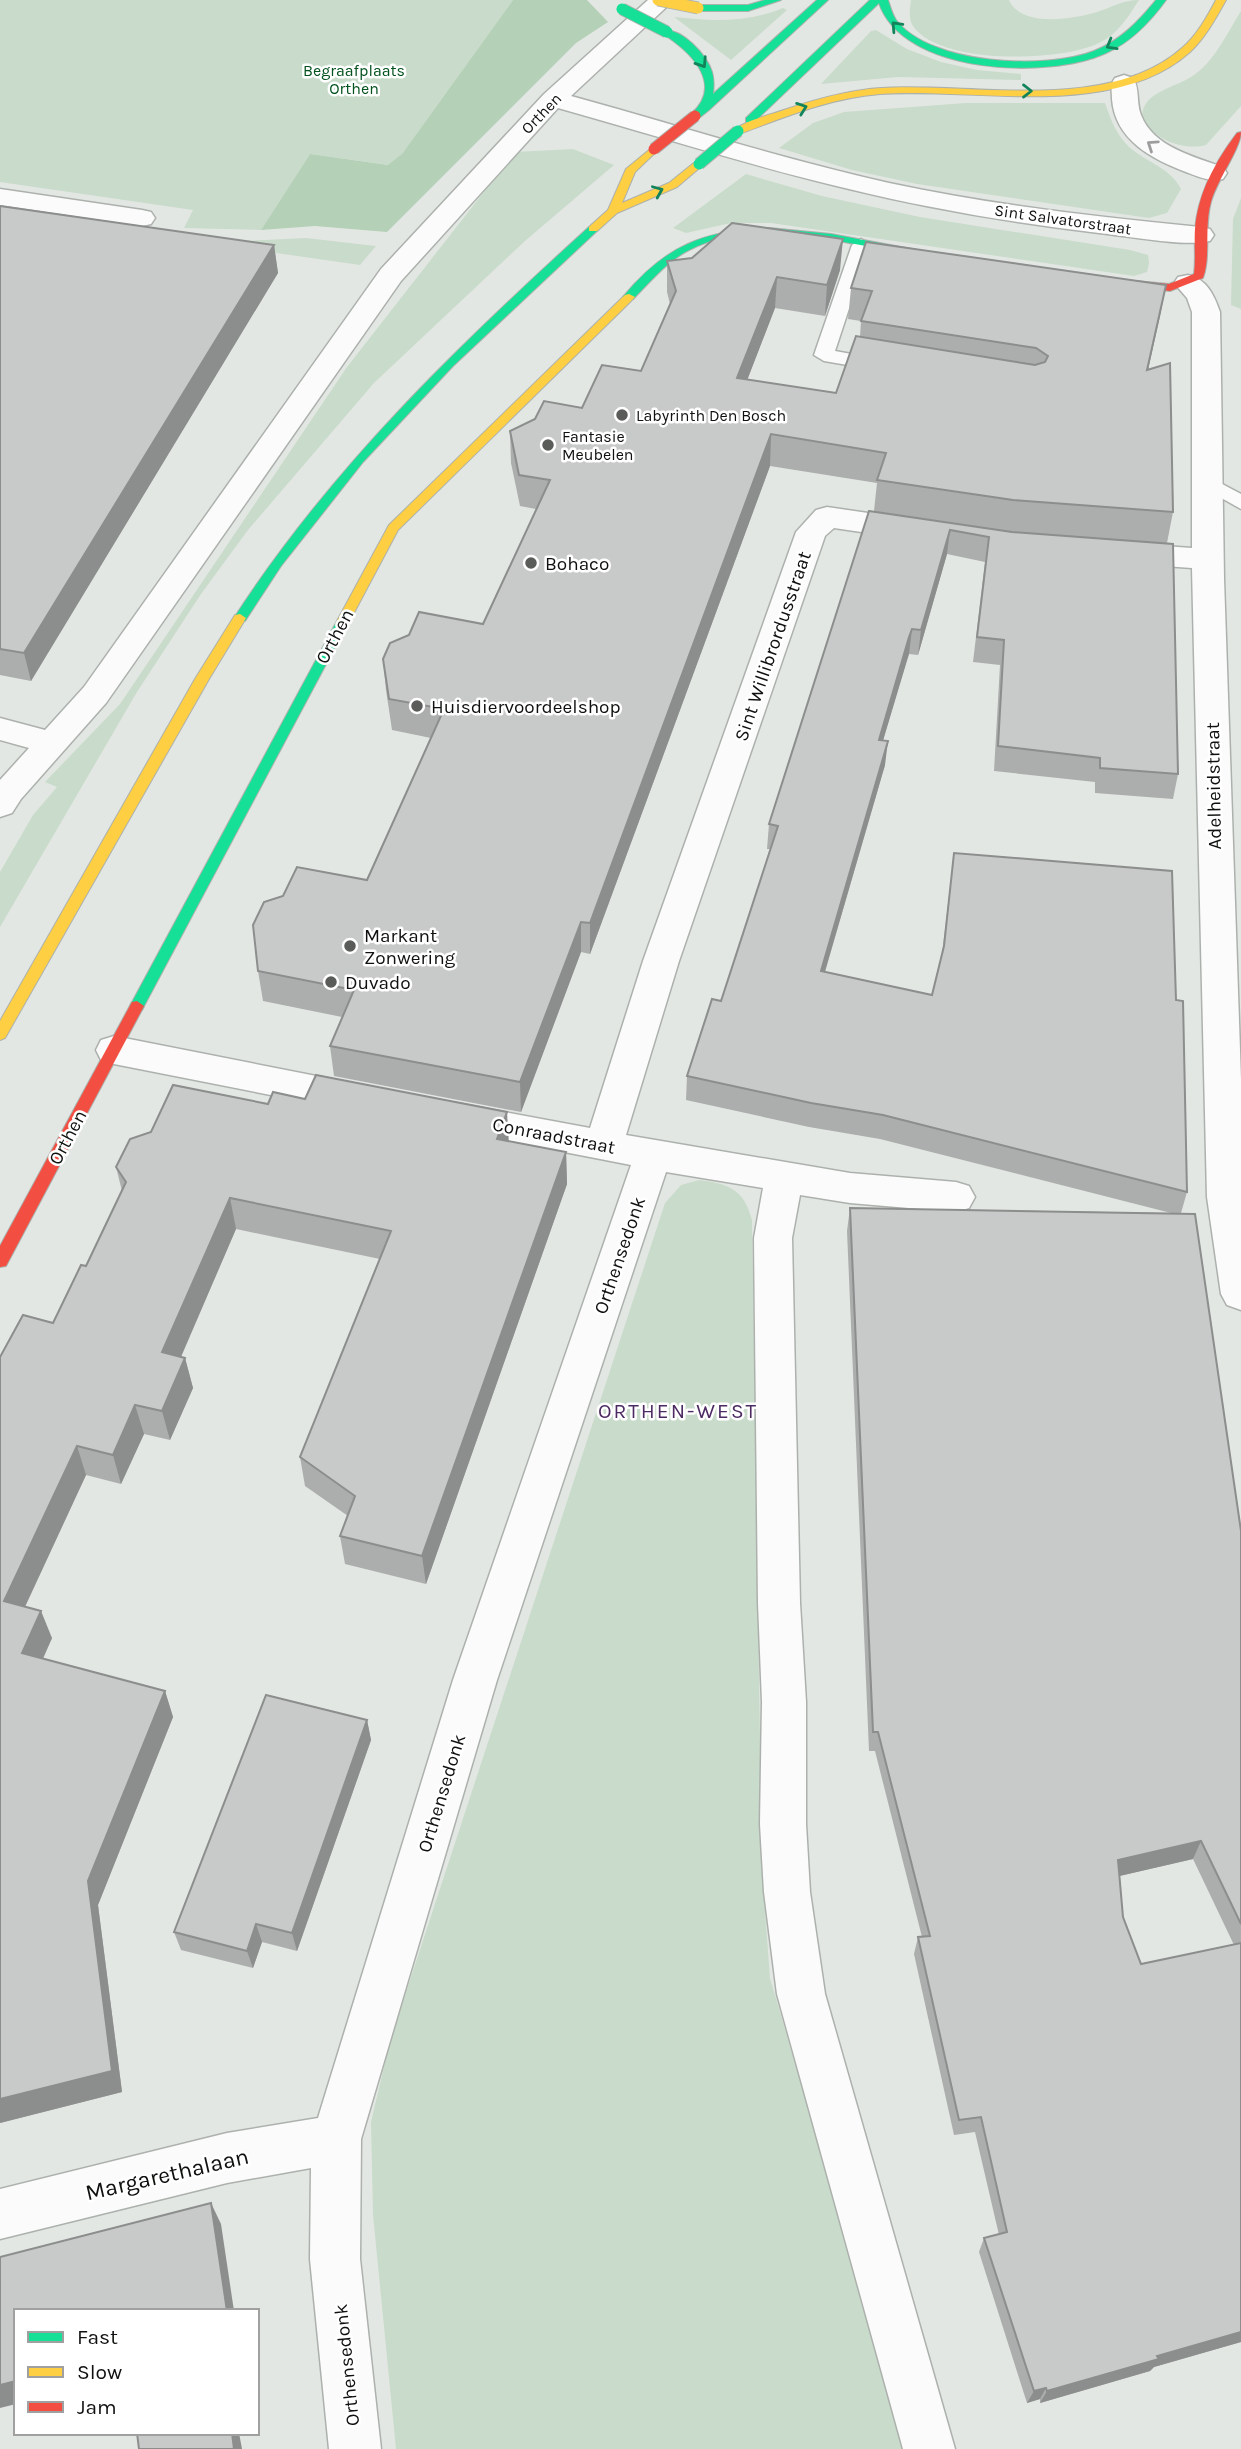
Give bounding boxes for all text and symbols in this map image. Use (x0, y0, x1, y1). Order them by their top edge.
one-way arrow (892, 21, 905, 34)
one-way arrow (1106, 37, 1119, 50)
one-way arrow (694, 55, 707, 68)
park label: Begraafplaats Orthen (303, 61, 405, 98)
one-way arrow (1023, 83, 1033, 99)
street label: Orthen (517, 89, 565, 138)
one-way arrow (796, 102, 808, 116)
one-way arrow (1147, 140, 1160, 153)
one-way arrow (651, 185, 664, 199)
street label: Sint Salvatorstraat (993, 200, 1133, 239)
place label: Labyrinth Den Bosch (636, 406, 786, 425)
marker: Labyrinth Den Bosch (614, 407, 630, 423)
place label: Fantasie Meubelen (562, 427, 634, 464)
marker: Fantasie Meubelen (540, 437, 556, 453)
street label: Sint Willibrordusstraat (730, 548, 816, 744)
place label: Bohaco (545, 553, 609, 575)
marker: Bohaco (523, 555, 539, 571)
street label: Orthen (311, 605, 358, 668)
place label: Huisdiervoordeelshop (431, 696, 621, 718)
marker: Huisdiervoordeelshop (409, 698, 425, 714)
street label: Adelheidstraat (1202, 722, 1226, 850)
place label: Markant Zonwering (364, 925, 456, 969)
marker: Markant Zonwering (342, 938, 358, 954)
place label: Duvado (345, 972, 411, 994)
marker: Duvado (323, 974, 339, 990)
street label: Orthen (44, 1106, 91, 1169)
street label: Conraadstraat (491, 1113, 617, 1159)
street label: Orthensedonk (590, 1194, 650, 1317)
district label: ORTHEN-WEST (598, 1399, 758, 1423)
street label: Orthensedonk (414, 1731, 470, 1855)
street label: Margarethalaan (83, 2143, 251, 2206)
street label: Orthensedonk (330, 2303, 364, 2427)
legend (14, 2309, 259, 2435)
text: Fast (77, 2325, 118, 2349)
text: Slow (77, 2360, 122, 2384)
text: Jam (77, 2395, 117, 2419)

